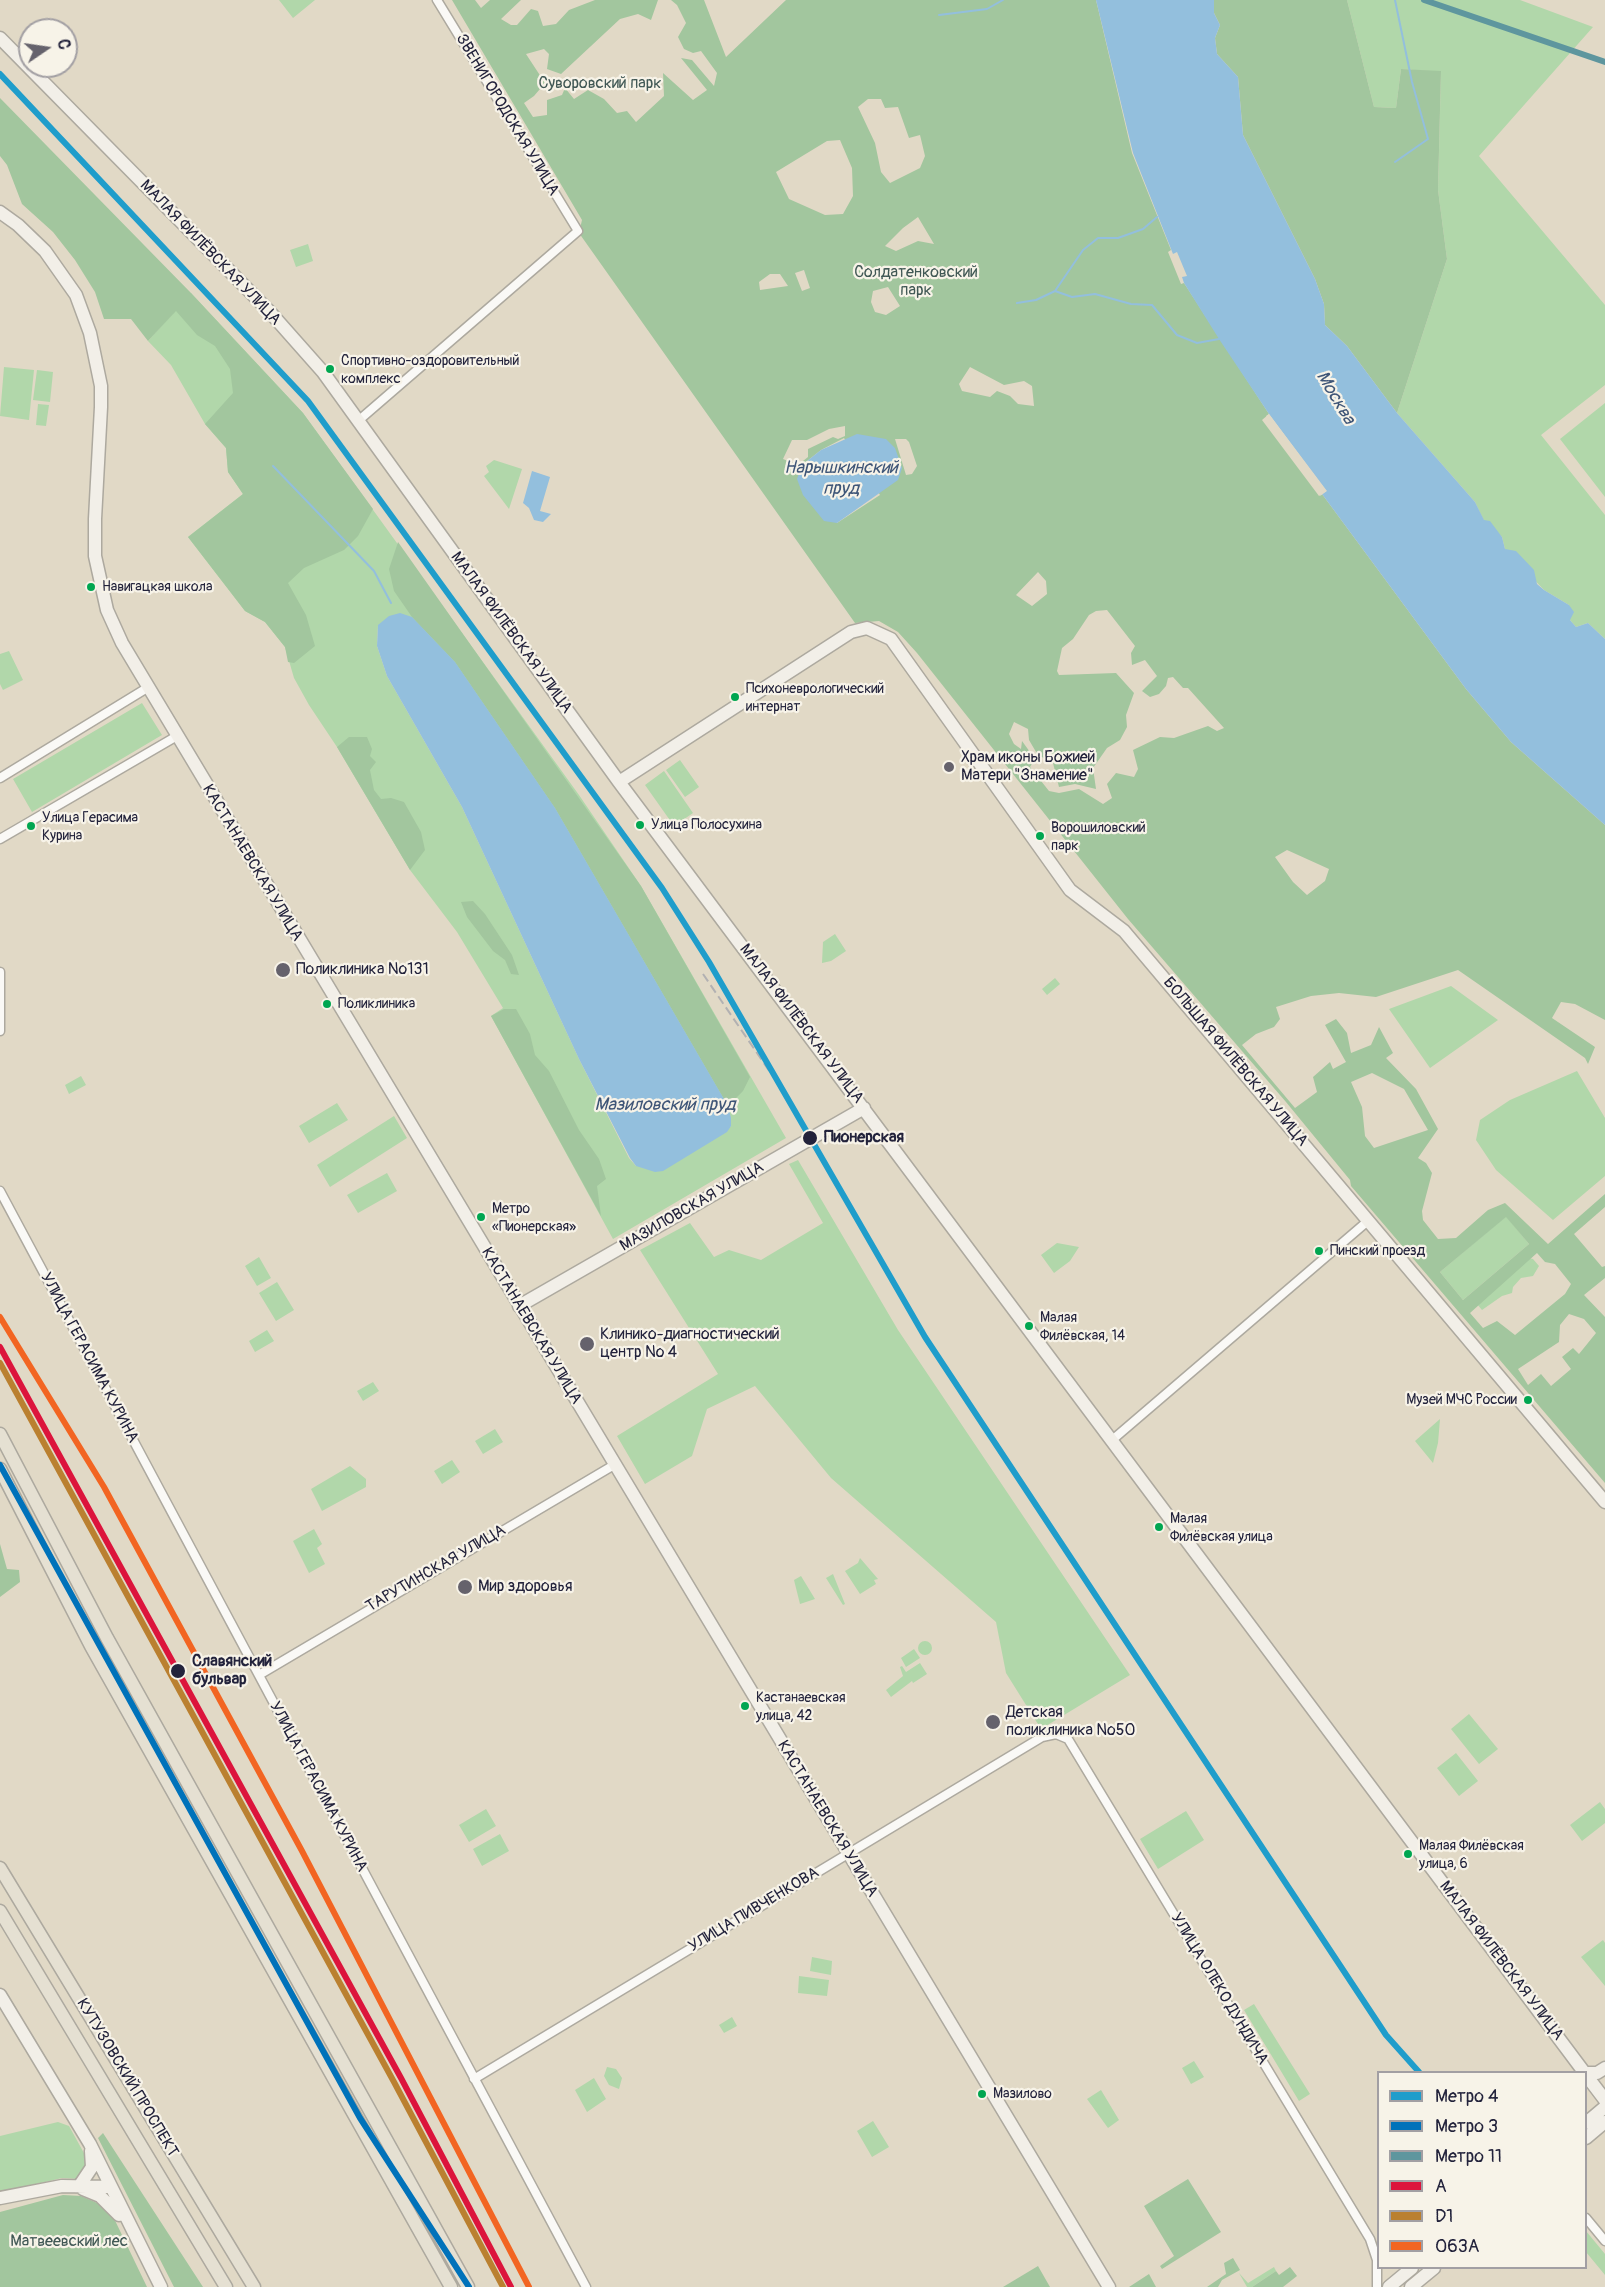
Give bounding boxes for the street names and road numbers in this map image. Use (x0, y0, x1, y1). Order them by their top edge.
street label: ЗВЕНИГОРОДСКАЯ УЛИЦА (451, 31, 563, 199)
street label: МАЛАЯ ФИЛЁВСКАЯ УЛИЦА (135, 176, 285, 330)
street label: МАЛАЯ ФИЛЁВСКАЯ УЛИЦА (446, 549, 576, 717)
street label: КАСТАНАЕВСКАЯ УЛИЦА (198, 781, 306, 945)
street label: МАЛАЯ ФИЛЁВСКАЯ УЛИЦА (735, 940, 867, 1108)
street label: БОЛЬШАЯ ФИЛЁВСКАЯ УЛИЦА (1158, 973, 1312, 1151)
street label: МАЗИЛОВСКАЯ УЛИЦА (617, 1158, 767, 1256)
street label: КАСТАНАЕВСКАЯ УЛИЦА (477, 1244, 585, 1408)
street label: УЛИЦА ГЕРАСИМА КУРИНА (36, 1270, 142, 1446)
street label: ТАРУТИНСКАЯ УЛИЦА (363, 1521, 509, 1617)
street label: УЛИЦА ГЕРАСИМА КУРИНА (265, 1699, 371, 1875)
street label: КАСТАНАЕВСКАЯ УЛИЦА (773, 1737, 881, 1901)
street label: УЛИЦА ПИВЧЕНКОВА (685, 1863, 823, 1957)
street label: МАЛАЯ ФИЛЁВСКАЯ УЛИЦА (1435, 1877, 1567, 2045)
street label: УЛИЦА ОЛЕКО ДУНДИЧА (1166, 1910, 1272, 2068)
street label: КУТУЗОВСКИЙ ПРОСПЕКТ (72, 1995, 182, 2161)

